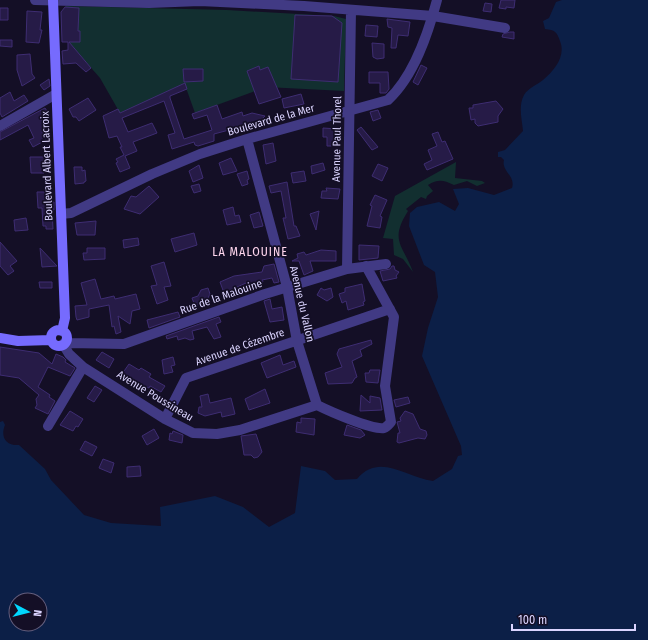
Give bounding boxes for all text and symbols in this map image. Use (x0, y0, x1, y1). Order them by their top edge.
street label: Avenue Paul Thorel (330, 96, 344, 182)
street label: Boulevard de la Mer (226, 101, 316, 139)
street label: Boulevard Albert Lacroix (39, 111, 55, 221)
district label: LA MALOUINE (212, 245, 288, 259)
street label: Avenue du Vallon (287, 265, 317, 343)
street label: Rue de la Malouine (178, 277, 264, 317)
street label: Avenue de Cézembre (194, 326, 286, 368)
street label: Avenue Poussineau (114, 368, 196, 424)
north arrow (8, 592, 48, 632)
scale bar (512, 606, 635, 632)
text: N (31, 609, 44, 617)
text: 100 m (518, 613, 547, 627)

